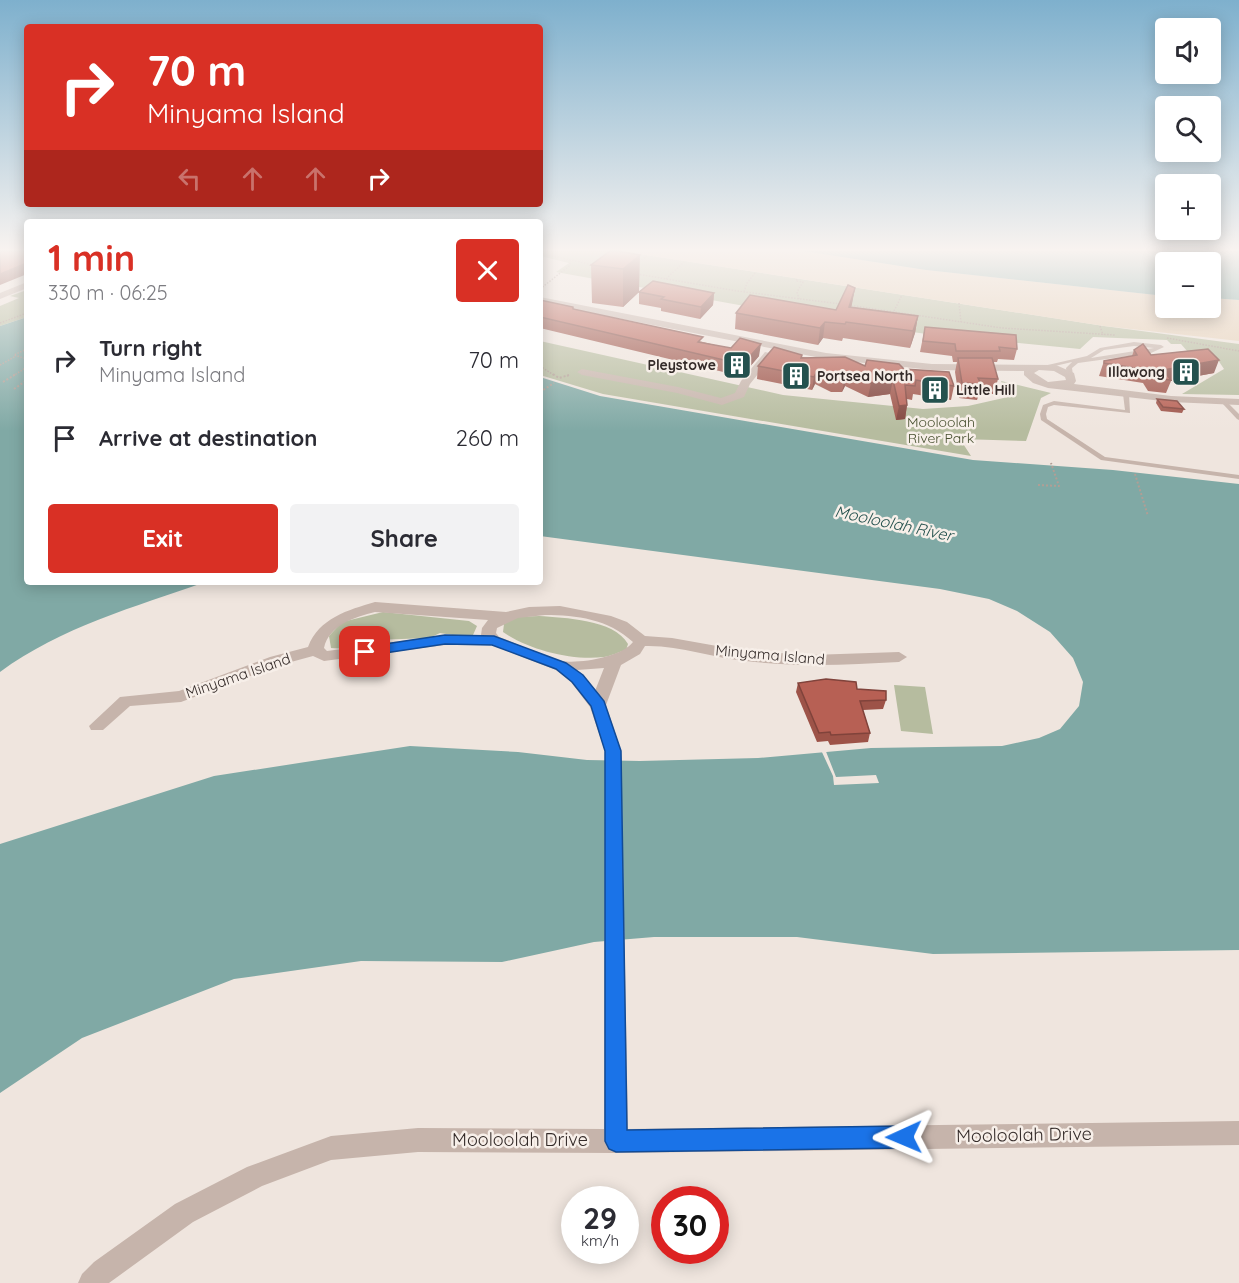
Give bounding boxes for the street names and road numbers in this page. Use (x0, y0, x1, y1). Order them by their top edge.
street label: Minyama Island (715, 640, 826, 669)
street label: Minyama Island (183, 649, 293, 702)
street label: Mooloolah Drive (956, 1122, 1092, 1147)
street label: Mooloolah Drive (452, 1128, 588, 1151)

